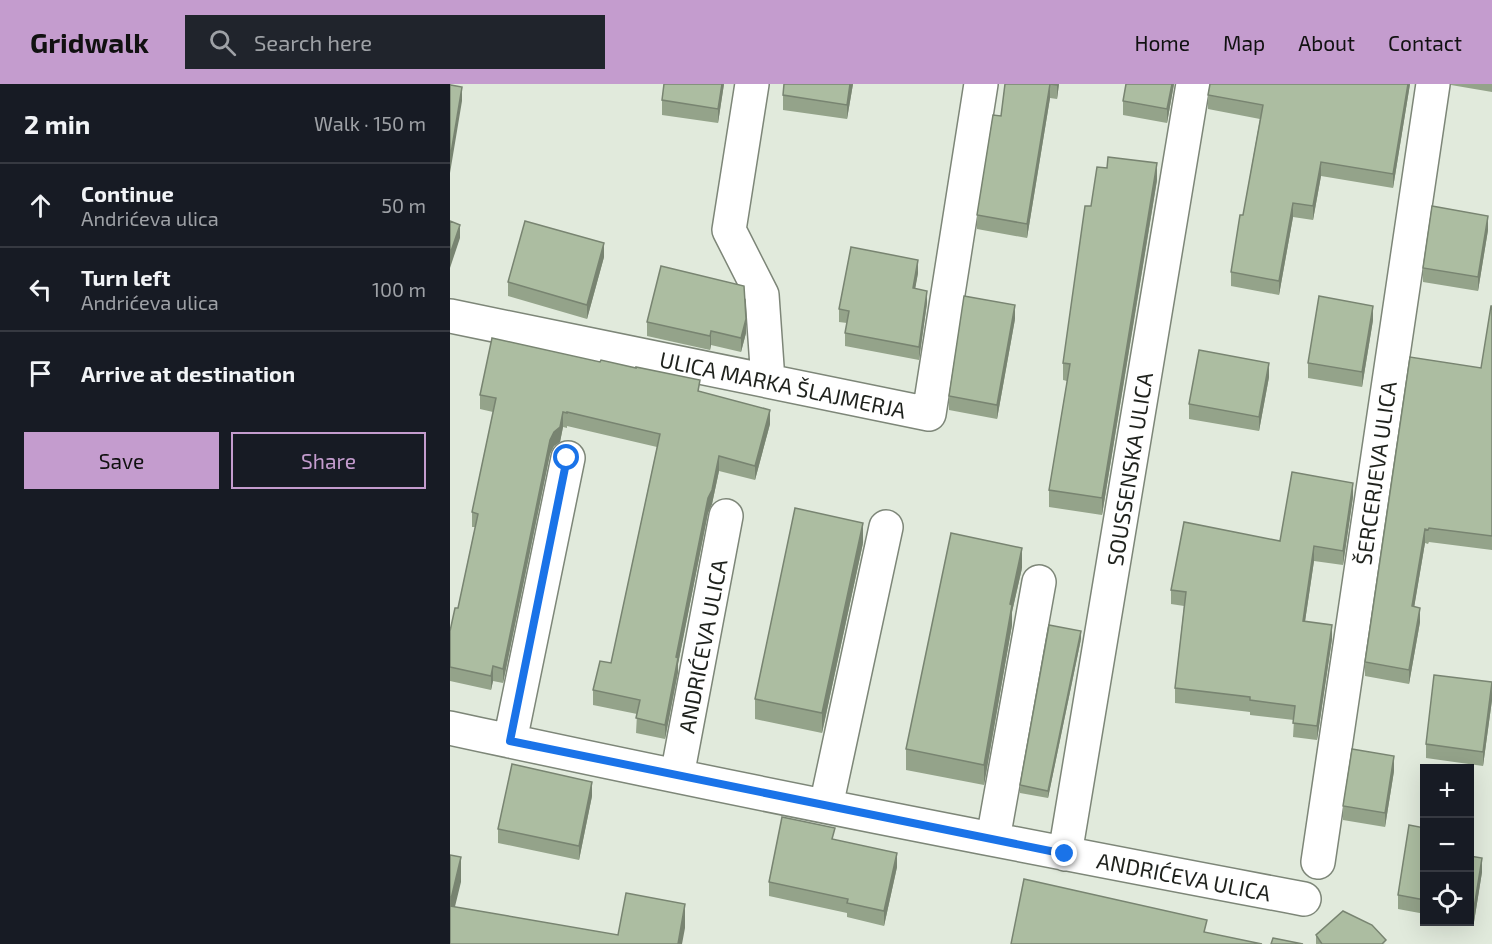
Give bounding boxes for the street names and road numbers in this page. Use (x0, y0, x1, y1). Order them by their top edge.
street label: ULICA MARKA ŠLAJMERJA (657, 345, 909, 423)
street label: SOUSSENSKA ULICA (1101, 370, 1157, 568)
street label: ŠERCERJEVA ULICA (1349, 379, 1401, 567)
street label: ANDRIĆEVA ULICA (672, 556, 732, 735)
street label: ANDRIĆEVA ULICA (1095, 846, 1274, 906)

